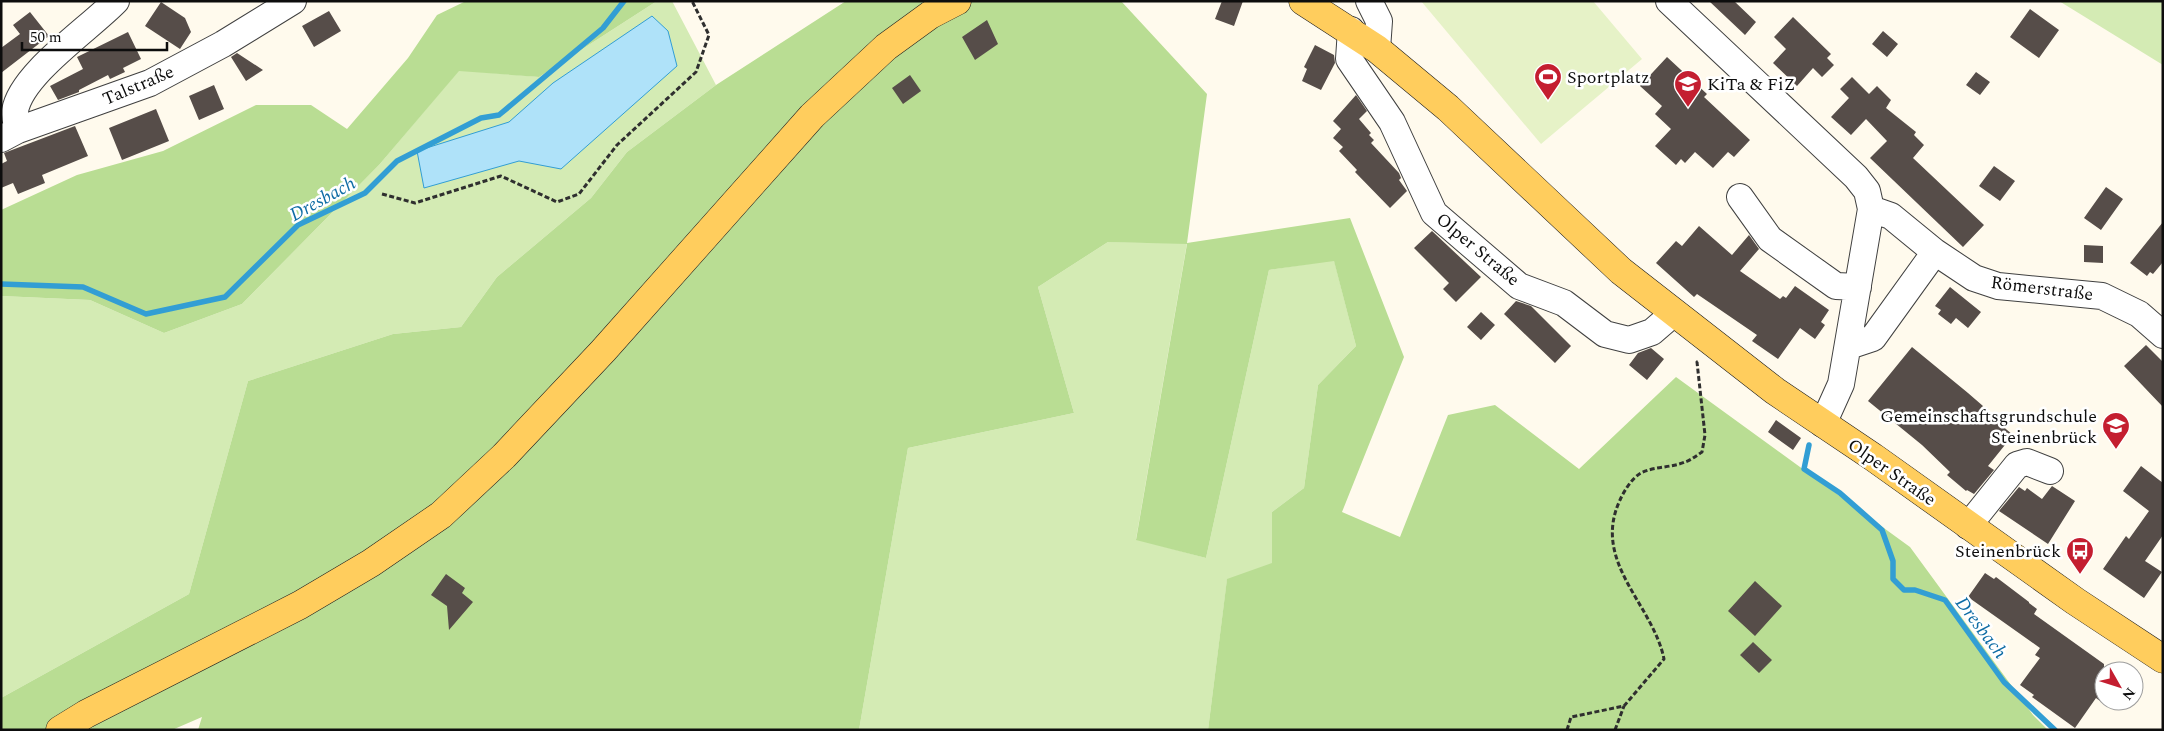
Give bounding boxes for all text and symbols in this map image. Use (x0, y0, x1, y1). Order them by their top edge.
scale bar (22, 20, 168, 52)
text: 50 m (30, 26, 62, 49)
street label: Talstraße (98, 58, 178, 113)
sports icon: Sportplatz (1533, 62, 1563, 101)
place label: Sportplatz (1567, 64, 1650, 91)
school or university icon: KiTa & FiZ (1673, 69, 1703, 108)
place label: KiTa & FiZ (1707, 71, 1795, 98)
water label: Dresbach (284, 169, 361, 229)
street label: Olper Straße (1430, 206, 1526, 293)
street label: Römerstraße (1989, 269, 2095, 308)
place label: Gemeinschaftsgrundschule Steinenbrück (1880, 403, 2097, 451)
school or university icon: Gemeinschaftsgrundschule Steinenbrück (2101, 411, 2131, 450)
street label: Olper Straße (1842, 432, 1941, 513)
bus stop icon: Steinenbrück (2065, 536, 2095, 575)
place label: Steinenbrück (1955, 538, 2061, 565)
water label: Dresbach (1948, 591, 2014, 665)
north arrow (2094, 661, 2144, 711)
text: N (2117, 683, 2140, 705)

